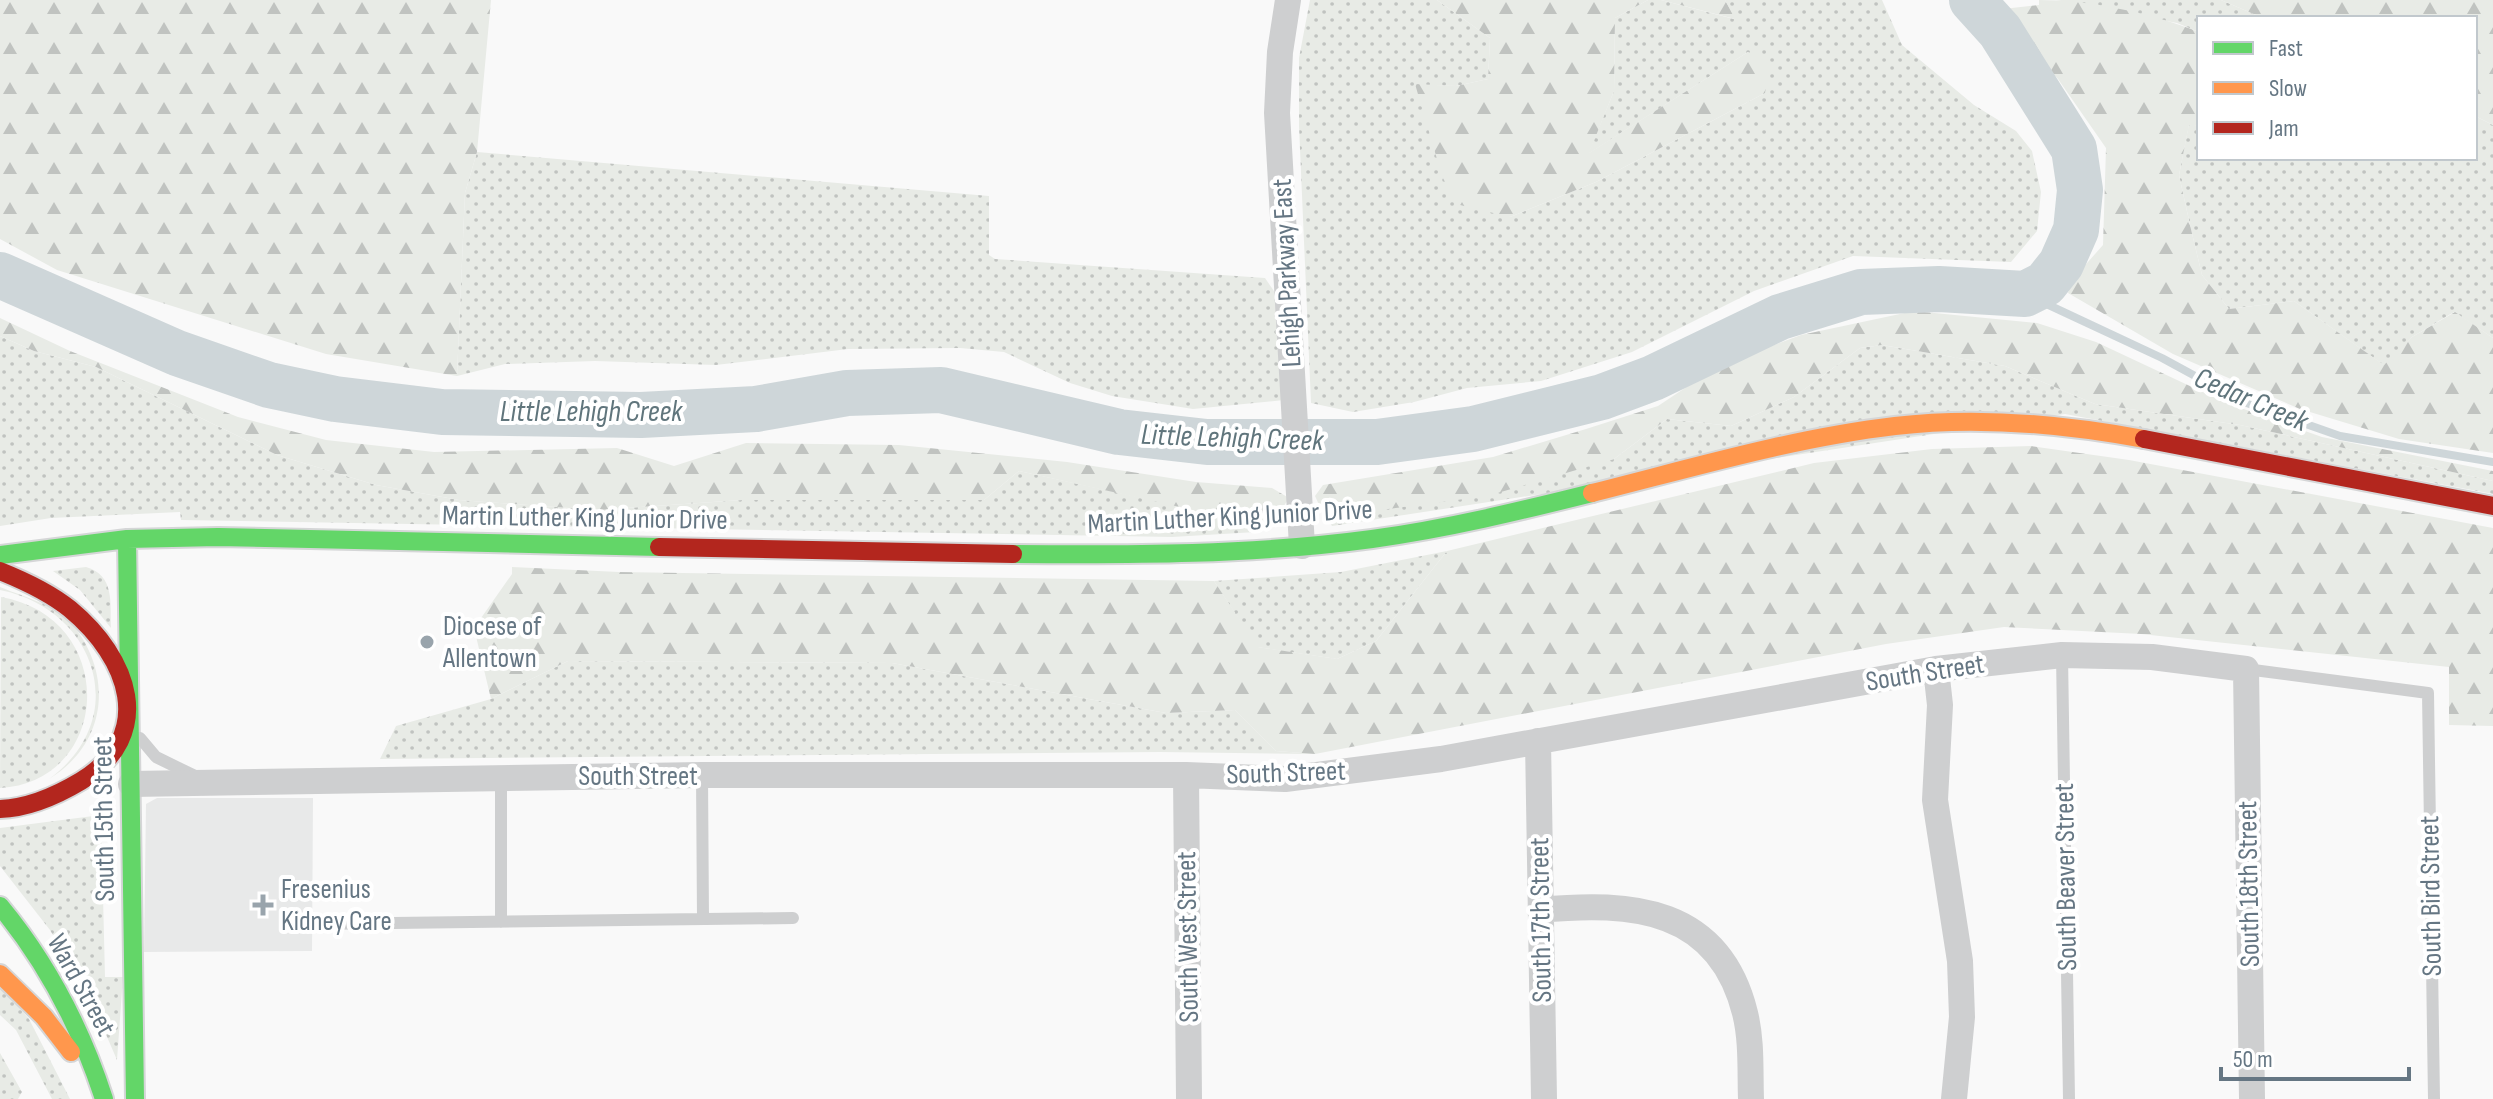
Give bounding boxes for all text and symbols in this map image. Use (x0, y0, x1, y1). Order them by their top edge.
legend (2197, 16, 2477, 160)
text: Fast (2269, 34, 2303, 63)
text: Slow (2269, 74, 2307, 103)
text: Jam (2268, 114, 2299, 143)
street label: Lehigh Parkway East (1266, 178, 1308, 368)
water label: Cedar Creek (2189, 360, 2314, 440)
water label: Little Lehigh Creek (500, 394, 683, 430)
water label: Little Lehigh Creek (1140, 417, 1325, 459)
street label: Martin Luther King Junior Drive (1087, 493, 1373, 541)
street label: Martin Luther King Junior Drive (442, 499, 728, 537)
place label: Diocese of Allentown (442, 610, 542, 675)
marker: Diocese of Allentown (418, 633, 436, 651)
street label: South Street (1863, 647, 1987, 699)
street label: South 15th Street (86, 736, 122, 902)
street label: South Street (1226, 754, 1346, 792)
street label: South Street (578, 760, 698, 793)
street label: South Beaver Street (2048, 783, 2084, 971)
street label: South 18th Street (2231, 801, 2267, 967)
street label: South Bird Street (2413, 815, 2449, 977)
street label: South 17th Street (1523, 837, 1559, 1003)
street label: South West Street (1170, 851, 1206, 1023)
place label: Fresenius Kidney Care (281, 873, 392, 938)
marker: Fresenius Kidney Care (252, 894, 274, 916)
street label: Ward Street (40, 928, 122, 1042)
scale bar (2221, 1031, 2409, 1081)
text: 50 m (2233, 1045, 2273, 1074)

